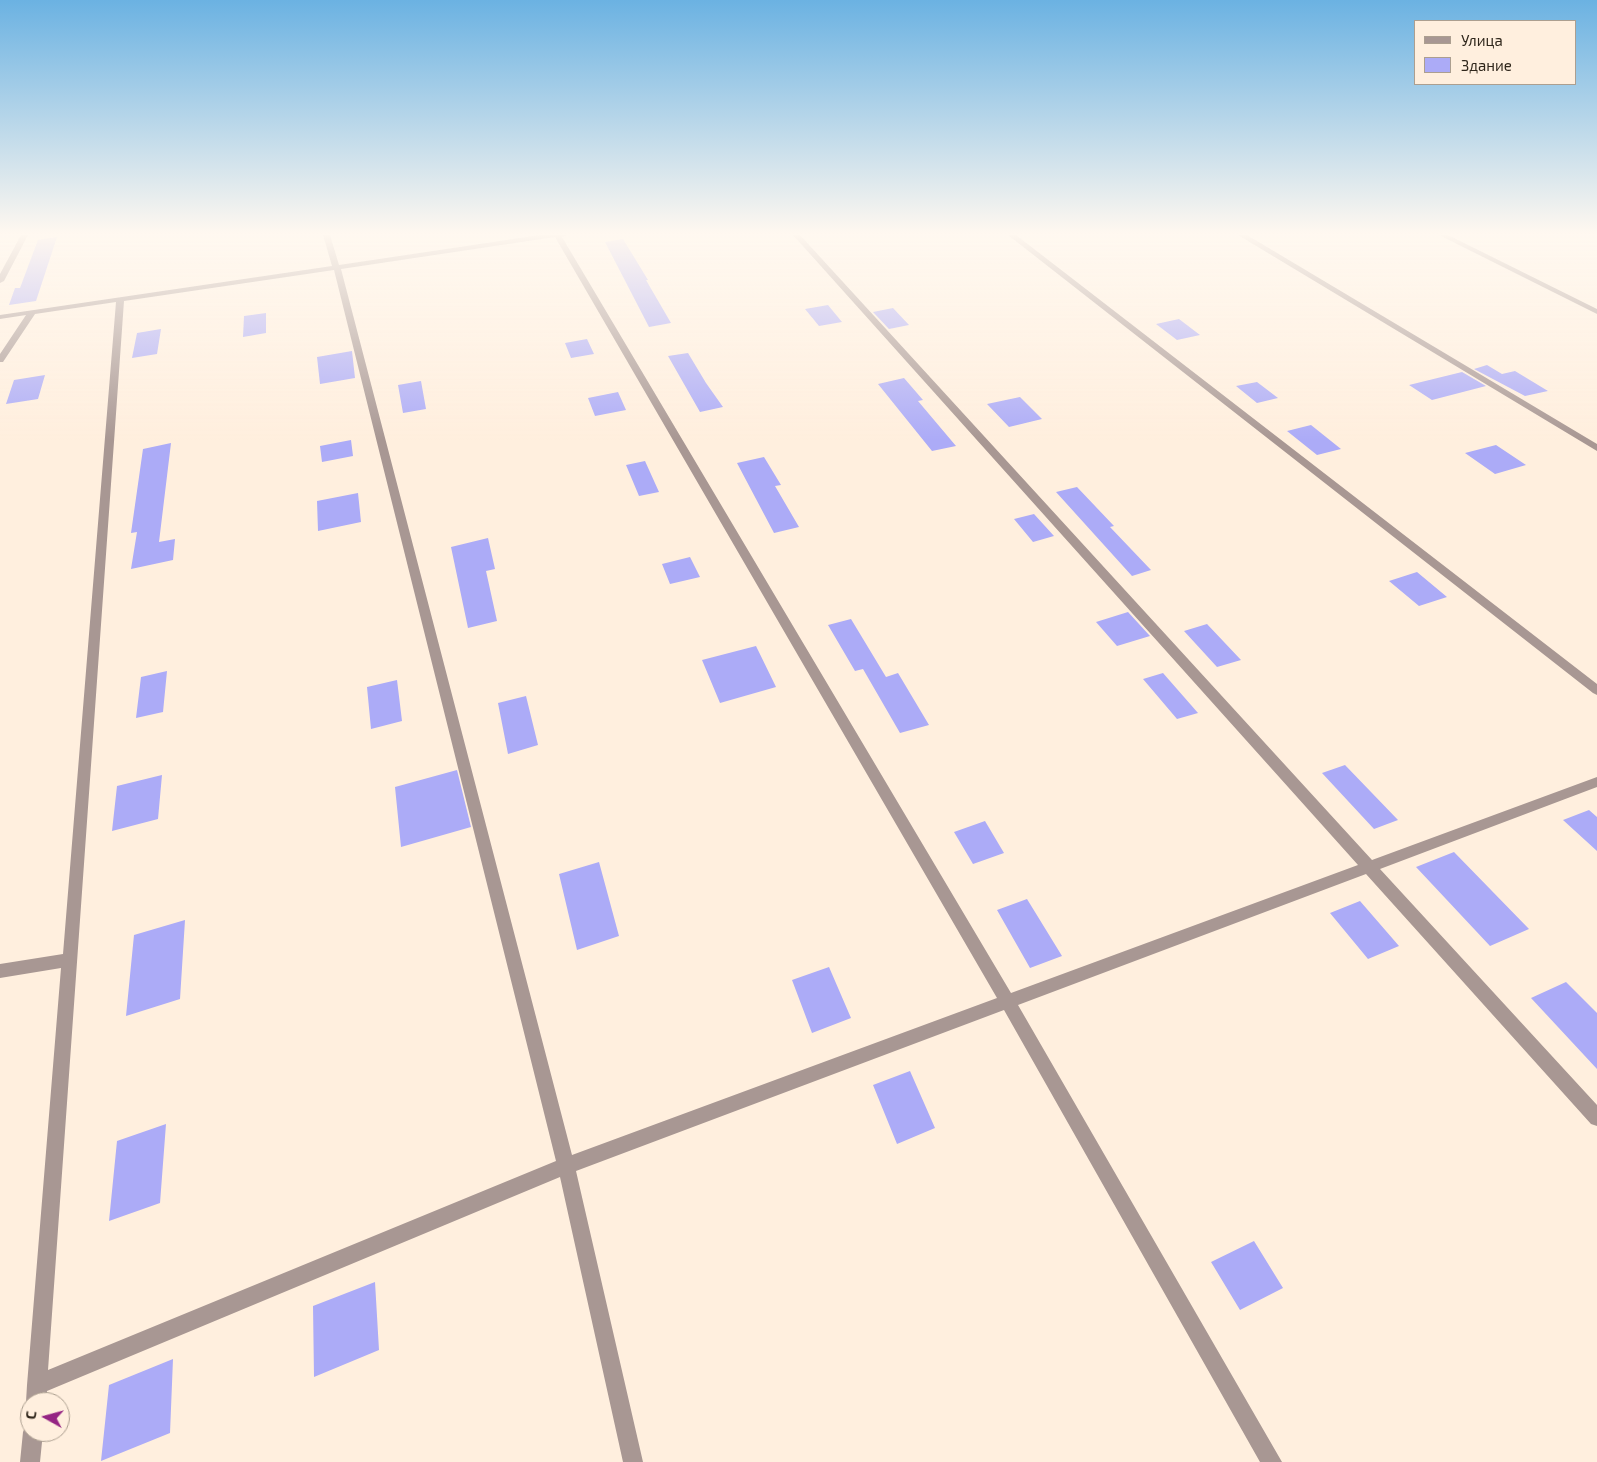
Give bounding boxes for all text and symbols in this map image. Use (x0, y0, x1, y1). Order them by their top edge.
legend (1414, 20, 1577, 85)
text: Улица (1461, 31, 1503, 49)
text: Здание (1461, 56, 1512, 74)
north arrow (20, 1392, 70, 1442)
text: С (22, 1410, 40, 1420)

